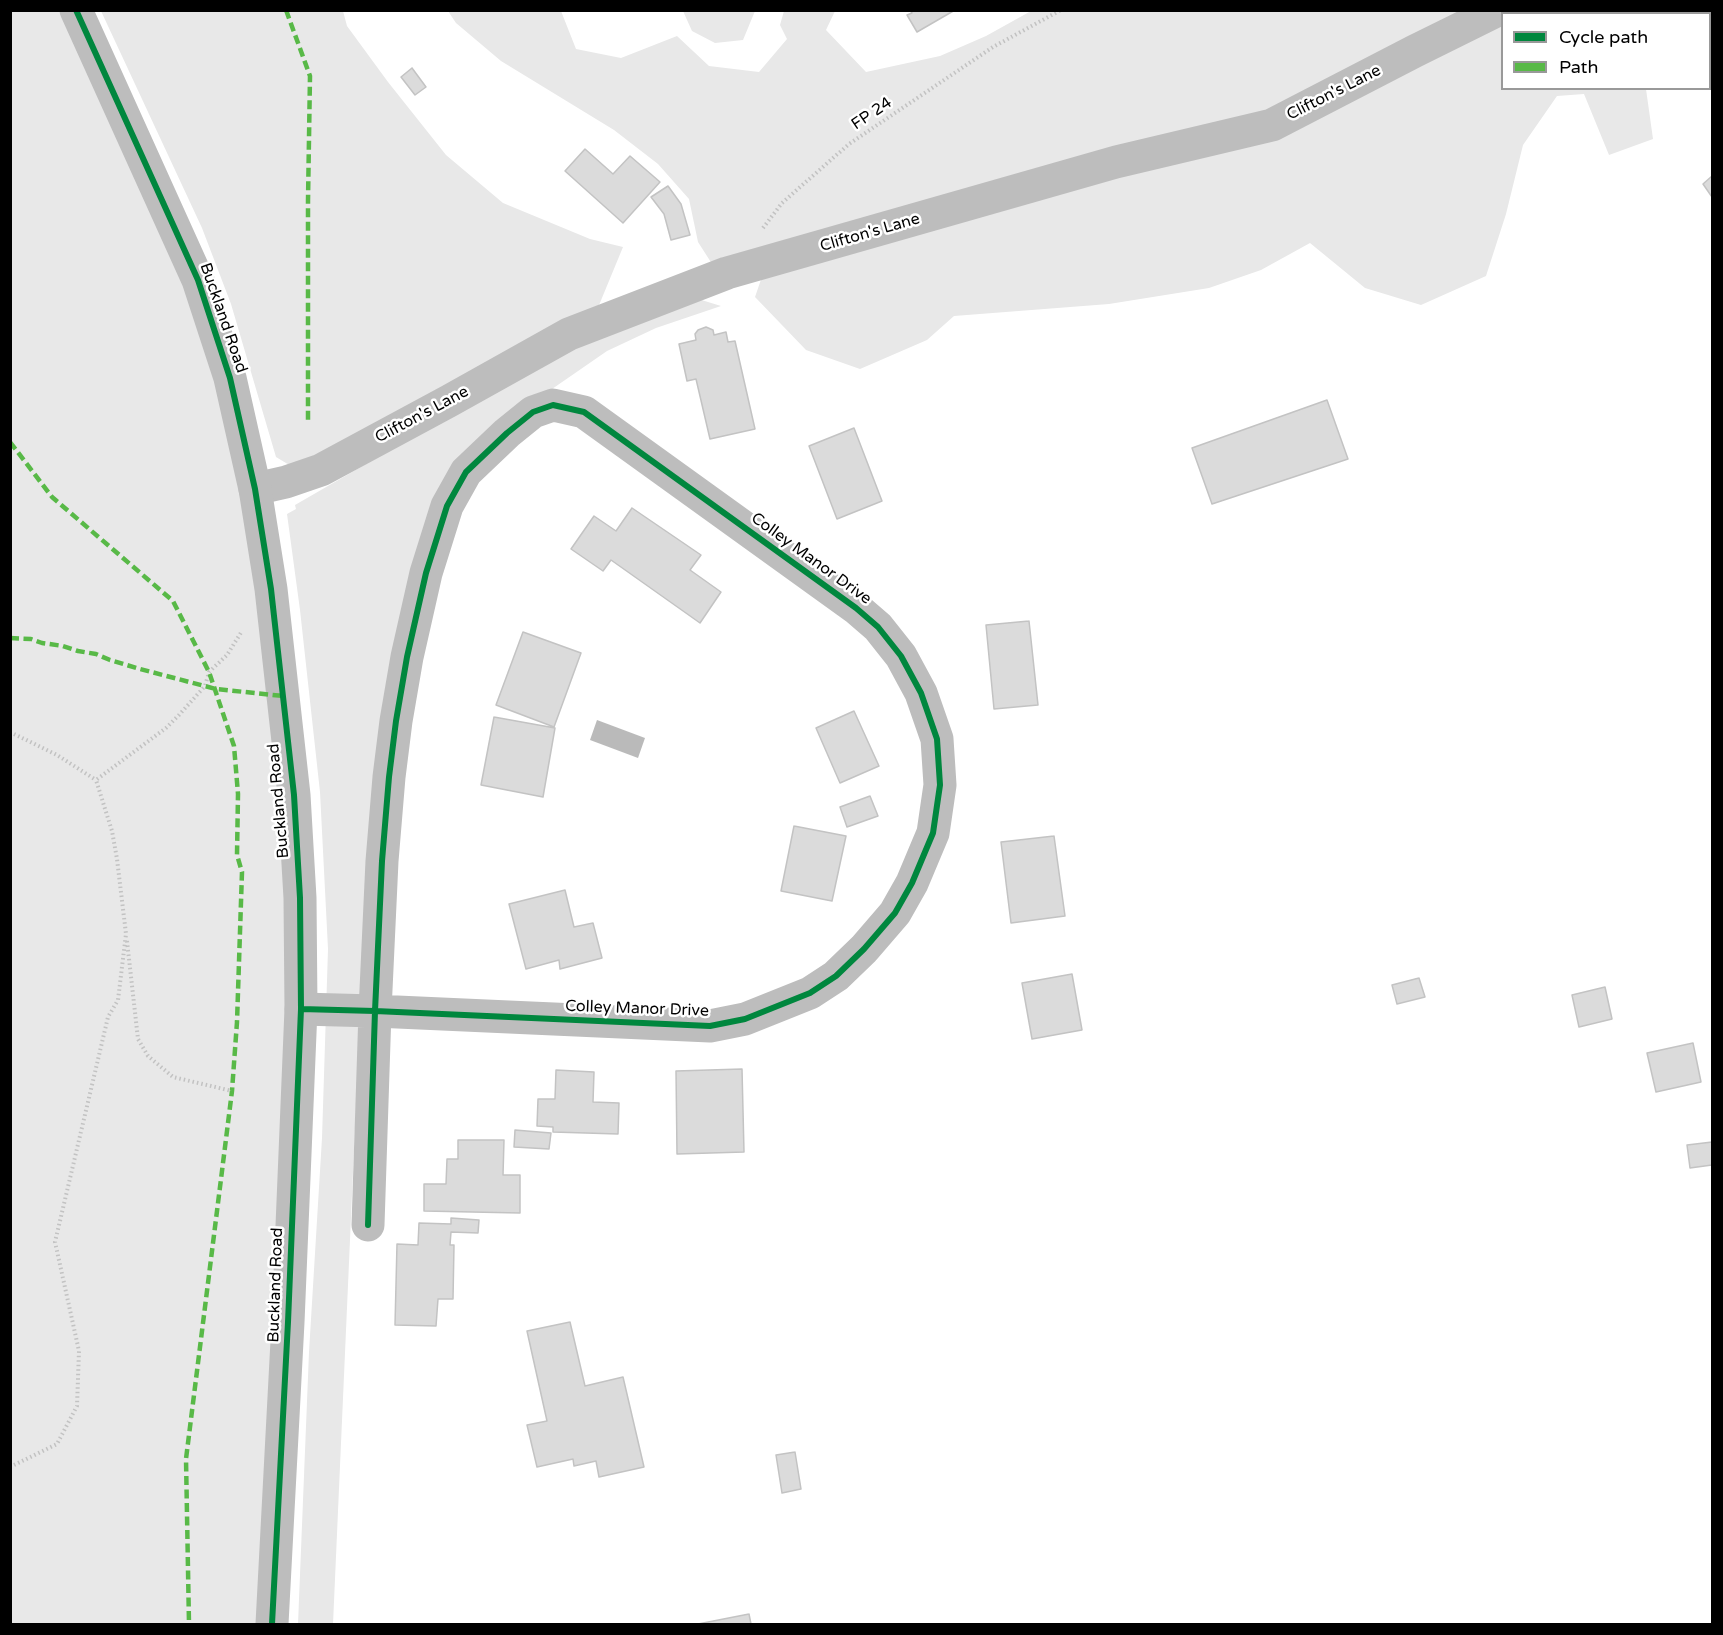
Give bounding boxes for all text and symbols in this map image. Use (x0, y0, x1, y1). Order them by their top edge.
legend (1501, 12, 1711, 90)
text: Cycle path (1559, 26, 1648, 48)
text: Path (1559, 56, 1598, 78)
street label: Clifton's Lane (1284, 61, 1384, 125)
street label: FP 24 (848, 94, 896, 134)
street label: Clifton's Lane (818, 210, 922, 256)
street label: Buckland Road (195, 260, 251, 376)
street label: Clifton's Lane (372, 382, 472, 448)
street label: Colley Manor Drive (747, 509, 875, 609)
street label: Buckland Road (264, 743, 294, 859)
street label: Colley Manor Drive (565, 997, 709, 1021)
street label: Buckland Road (264, 1227, 288, 1343)

